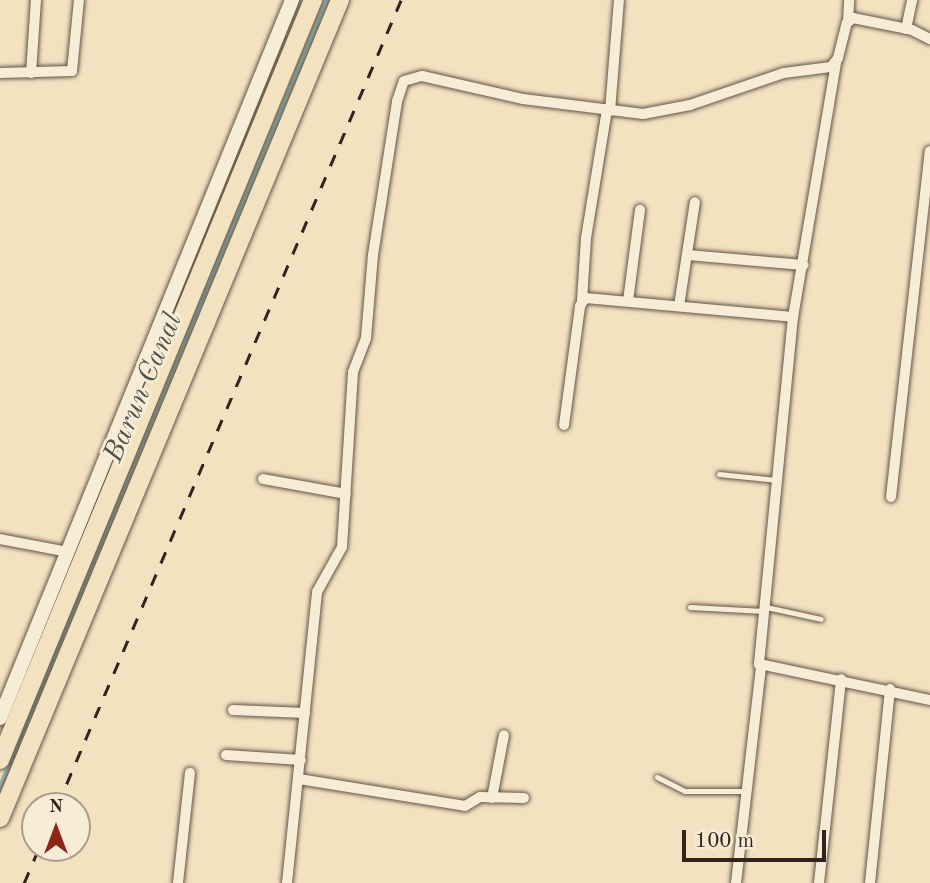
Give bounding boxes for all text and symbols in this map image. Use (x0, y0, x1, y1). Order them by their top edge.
water label: Barun Canal (97, 308, 191, 468)
north arrow (21, 792, 91, 862)
text: N (49, 798, 63, 817)
scale bar (685, 816, 828, 860)
text: 100 m (695, 831, 754, 852)

